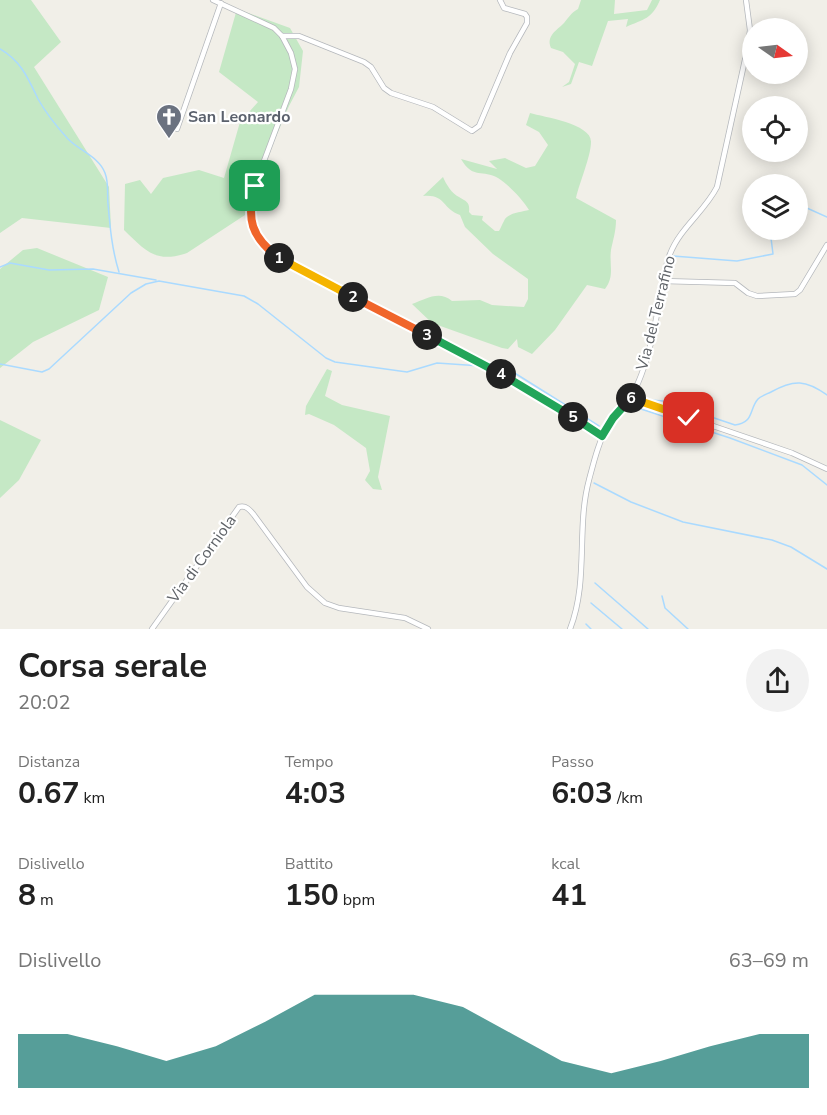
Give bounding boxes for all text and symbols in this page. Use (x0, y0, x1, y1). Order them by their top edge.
north arrow (742, 18, 808, 84)
map controls (742, 18, 808, 240)
button: locate (742, 96, 808, 162)
church icon: San Leonardo (154, 102, 184, 140)
place label: San Leonardo (188, 106, 290, 128)
pin (229, 160, 280, 211)
icon: arrive (238, 169, 271, 202)
button: layers (742, 174, 808, 240)
pin: 1 (264, 243, 294, 273)
text: 1 (274, 247, 284, 269)
street label: Via del Terrafino (631, 253, 681, 374)
pin: 2 (338, 282, 368, 312)
text: 2 (348, 286, 358, 308)
pin: 3 (412, 320, 442, 350)
text: 3 (422, 324, 432, 346)
pin: 4 (486, 359, 516, 389)
text: 4 (496, 363, 506, 385)
pin: 6 (616, 383, 646, 413)
text: 6 (626, 387, 636, 409)
pin (663, 392, 714, 443)
icon: check (672, 401, 705, 434)
pin: 5 (558, 402, 588, 432)
text: 5 (568, 406, 578, 428)
street label: Via di Corniola (162, 510, 242, 608)
text: Corsa serale (18, 644, 207, 689)
button: share (746, 649, 809, 712)
text: 20:02 (18, 689, 71, 716)
text: Distanza (18, 751, 80, 773)
text: Tempo (285, 751, 334, 773)
text: Passo (551, 751, 594, 773)
text: 0.67 (18, 773, 79, 814)
text: 4:03 (285, 773, 346, 814)
text: 6:03 (551, 773, 613, 814)
text: km (79, 787, 105, 809)
text: /km (613, 787, 643, 809)
text: Dislivello (18, 853, 85, 875)
text: Battito (285, 853, 333, 875)
text: kcal (551, 853, 580, 875)
text: 8 (18, 875, 36, 916)
text: 150 (285, 875, 339, 916)
text: 41 (551, 875, 587, 916)
text: m (36, 889, 54, 911)
text: bpm (339, 889, 375, 911)
text: Dislivello (18, 947, 101, 974)
text: 63–69 m (729, 947, 809, 974)

